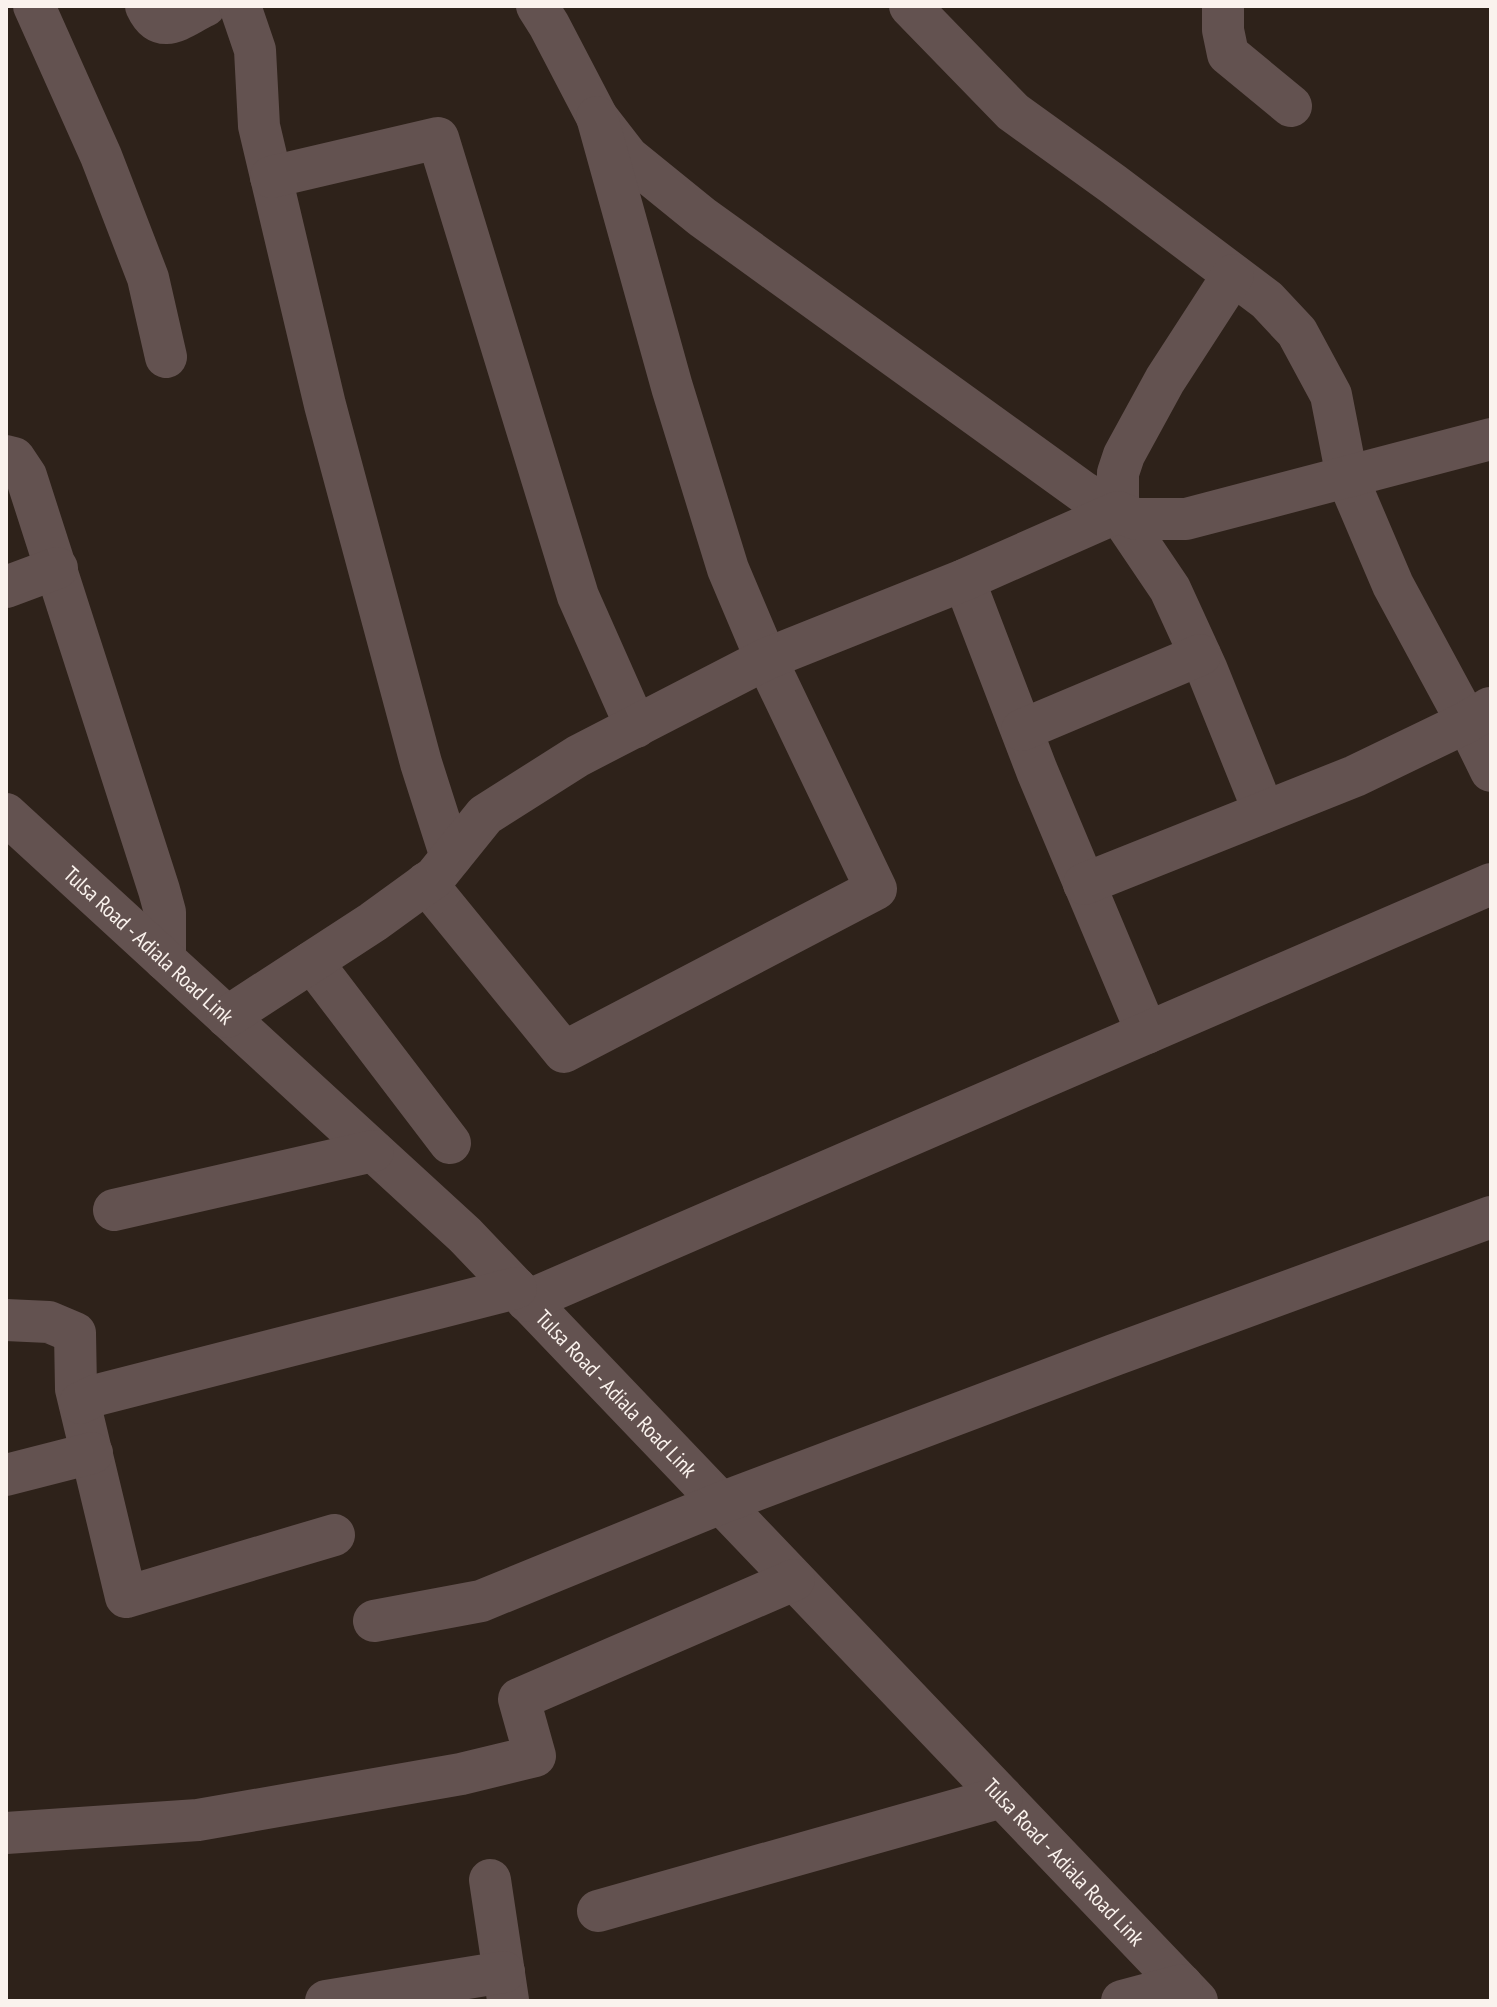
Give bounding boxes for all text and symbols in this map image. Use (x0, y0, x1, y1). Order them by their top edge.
street label: Tulsa Road - Adiala Road Link (58, 860, 240, 1031)
street label: Tulsa Road - Adiala Road Link (530, 1304, 703, 1483)
street label: Tulsa Road - Adiala Road Link (978, 1772, 1151, 1952)

